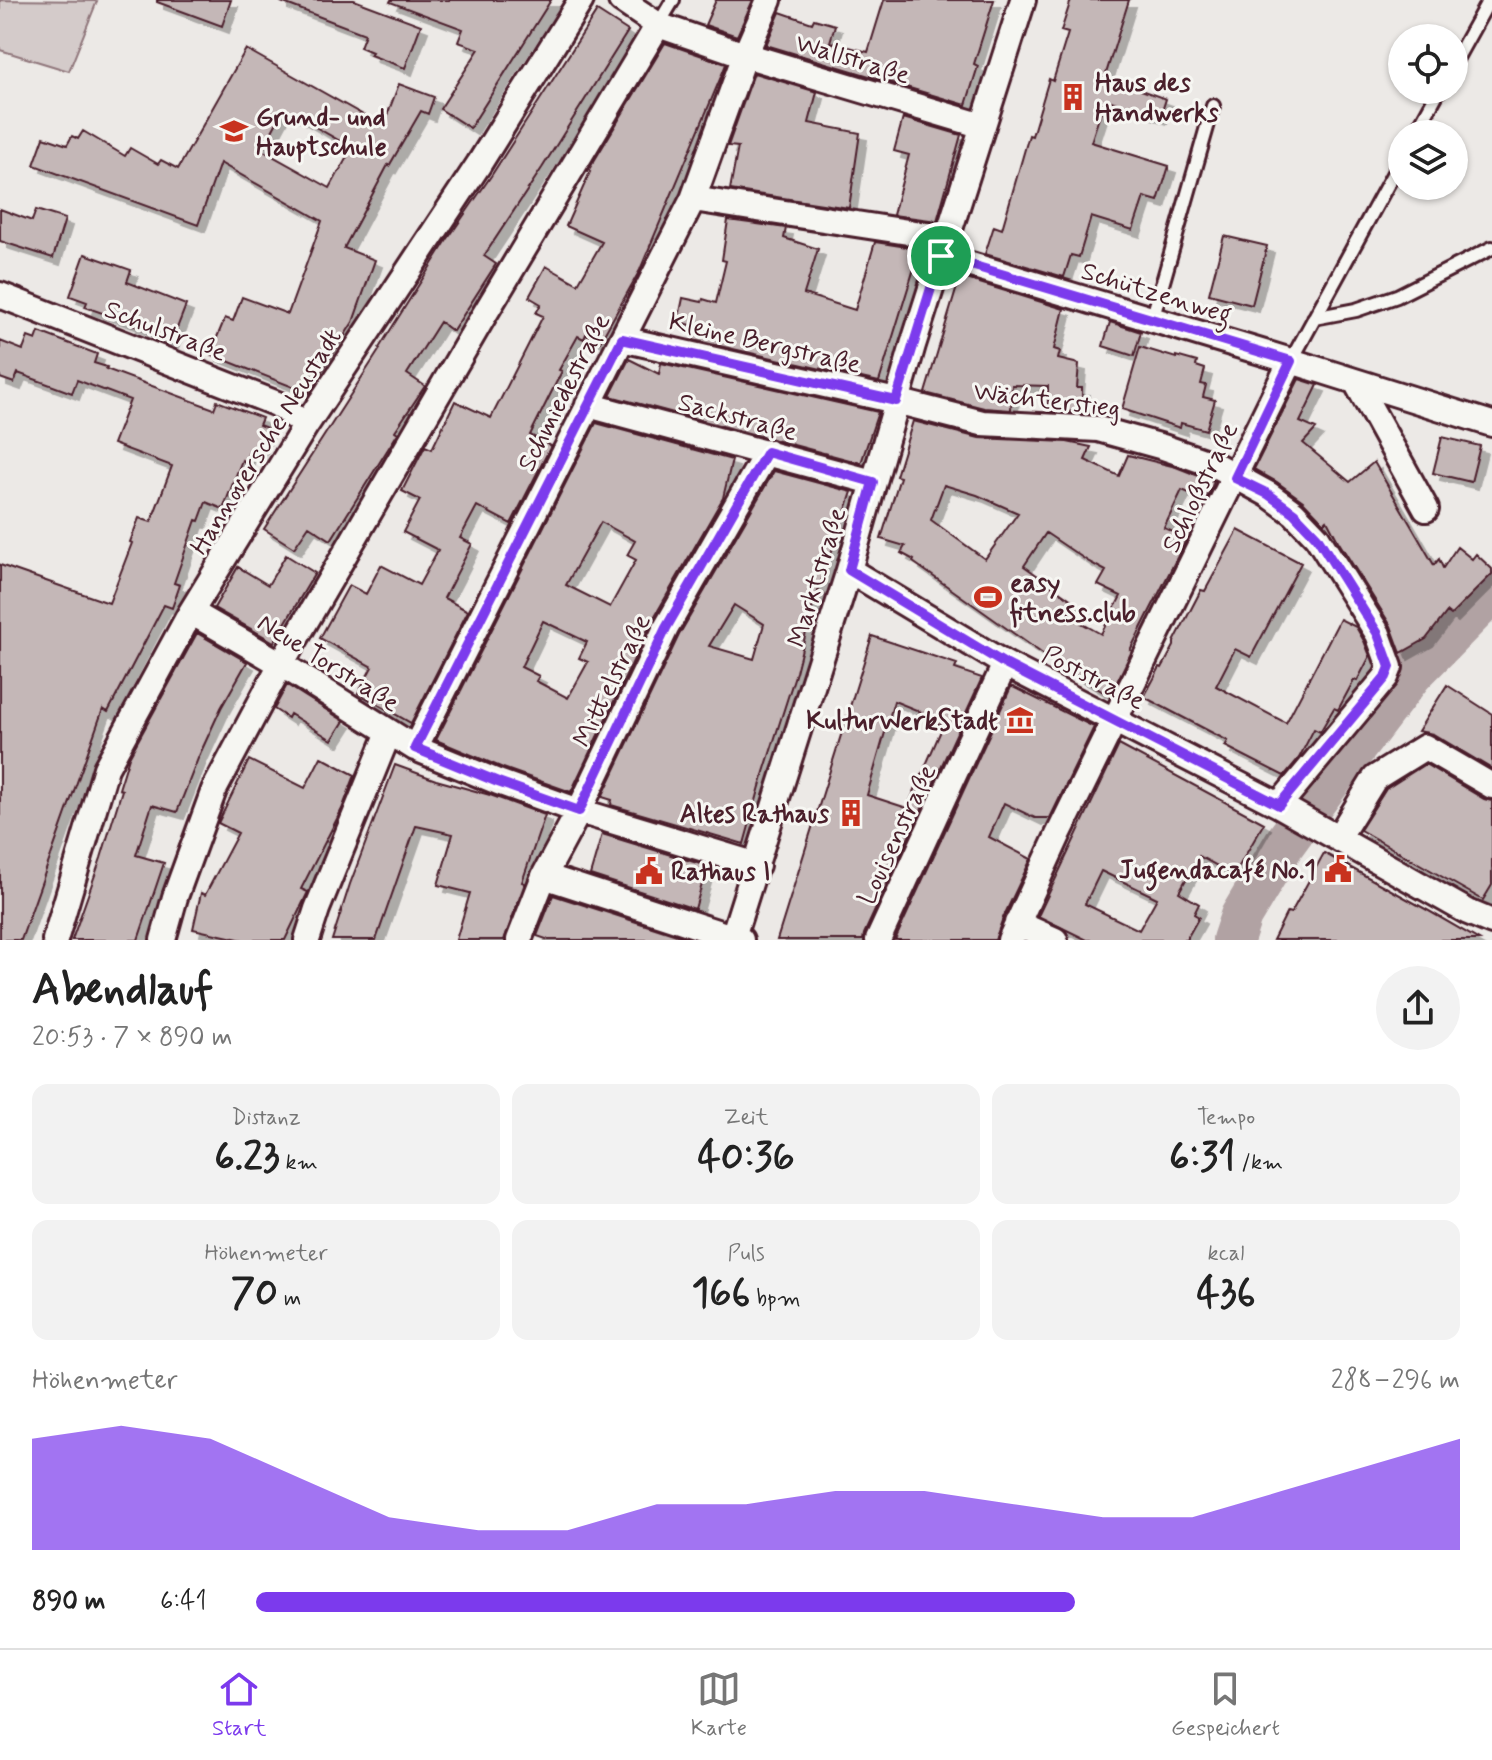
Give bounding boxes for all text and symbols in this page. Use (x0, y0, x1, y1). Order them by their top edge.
map controls (1388, 24, 1468, 200)
button: locate (1388, 24, 1468, 104)
street label: Wallstraße (791, 26, 914, 93)
place label: Haus des Handwerks (1095, 67, 1219, 131)
building icon: Haus des Handwerks (1058, 82, 1088, 112)
place label: Grund- und Hauptschule (256, 101, 387, 165)
school or university icon: Grund- und Hauptschule (219, 116, 249, 146)
button: layers (1388, 120, 1468, 200)
pin (907, 222, 975, 290)
icon: arrive (919, 234, 963, 278)
street label: Schützenweg (1076, 255, 1236, 336)
street label: Schulstraße (99, 293, 231, 371)
street label: Kleine Bergstraße (665, 305, 864, 383)
street label: Schmiedestraße (510, 308, 619, 478)
street label: Hannoversche Neustadt (183, 322, 350, 562)
street label: Wächterstieg (971, 375, 1122, 427)
street label: Sackstraße (674, 386, 801, 450)
street label: Schloßstraße (1155, 417, 1247, 559)
street label: Marktstraße (781, 503, 855, 652)
place label: easy fitness.club (1009, 567, 1136, 631)
sports icon: easy fitness.club (973, 582, 1003, 612)
street label: Neue Torstraße (250, 607, 406, 721)
street label: Mittelstraße (566, 609, 660, 753)
street label: Poststraße (1036, 638, 1150, 719)
place label: KulturWerkStadt (806, 705, 998, 739)
museum icon: KulturWerkStadt (1005, 705, 1035, 735)
street label: Louisenstraße (850, 759, 945, 911)
place label: Altes Rathaus (680, 798, 830, 832)
building icon: Altes Rathaus (836, 798, 866, 828)
place label: Jugendacafé No.1 (1119, 854, 1316, 891)
public building icon: Jugendacafé No.1 (1323, 854, 1353, 884)
public building icon: Rathaus I (634, 856, 664, 886)
place label: Rathaus I (671, 856, 771, 890)
text: Abendlauf (32, 962, 213, 1020)
button: share (1376, 966, 1460, 1050)
text: 20:53 · 7 × 890 m (32, 1021, 232, 1055)
text: Distanz (231, 1104, 301, 1132)
text: Zeit (724, 1104, 768, 1132)
text: Tempo (1197, 1104, 1255, 1132)
text: 6.23 (214, 1132, 280, 1184)
text: 40:36 (697, 1132, 795, 1184)
text: 6:31 (1169, 1132, 1235, 1184)
text: km (280, 1149, 318, 1177)
text: /km (1235, 1149, 1283, 1177)
text: Höhenmeter (204, 1240, 328, 1268)
text: Puls (727, 1240, 765, 1268)
text: kcal (1208, 1240, 1244, 1268)
text: 70 (231, 1268, 278, 1320)
text: 166 (691, 1268, 750, 1320)
text: 436 (1196, 1268, 1256, 1320)
text: m (278, 1285, 301, 1313)
text: bpm (750, 1285, 801, 1313)
text: Höhenmeter (32, 1364, 178, 1398)
text: 288–296 m (1331, 1364, 1460, 1398)
text: 890 m (32, 1585, 106, 1619)
text: 6:41 (160, 1585, 207, 1619)
tab: Start (212, 1667, 267, 1743)
tab: Karte (691, 1667, 747, 1743)
tab: Gespeichert (1171, 1667, 1280, 1743)

